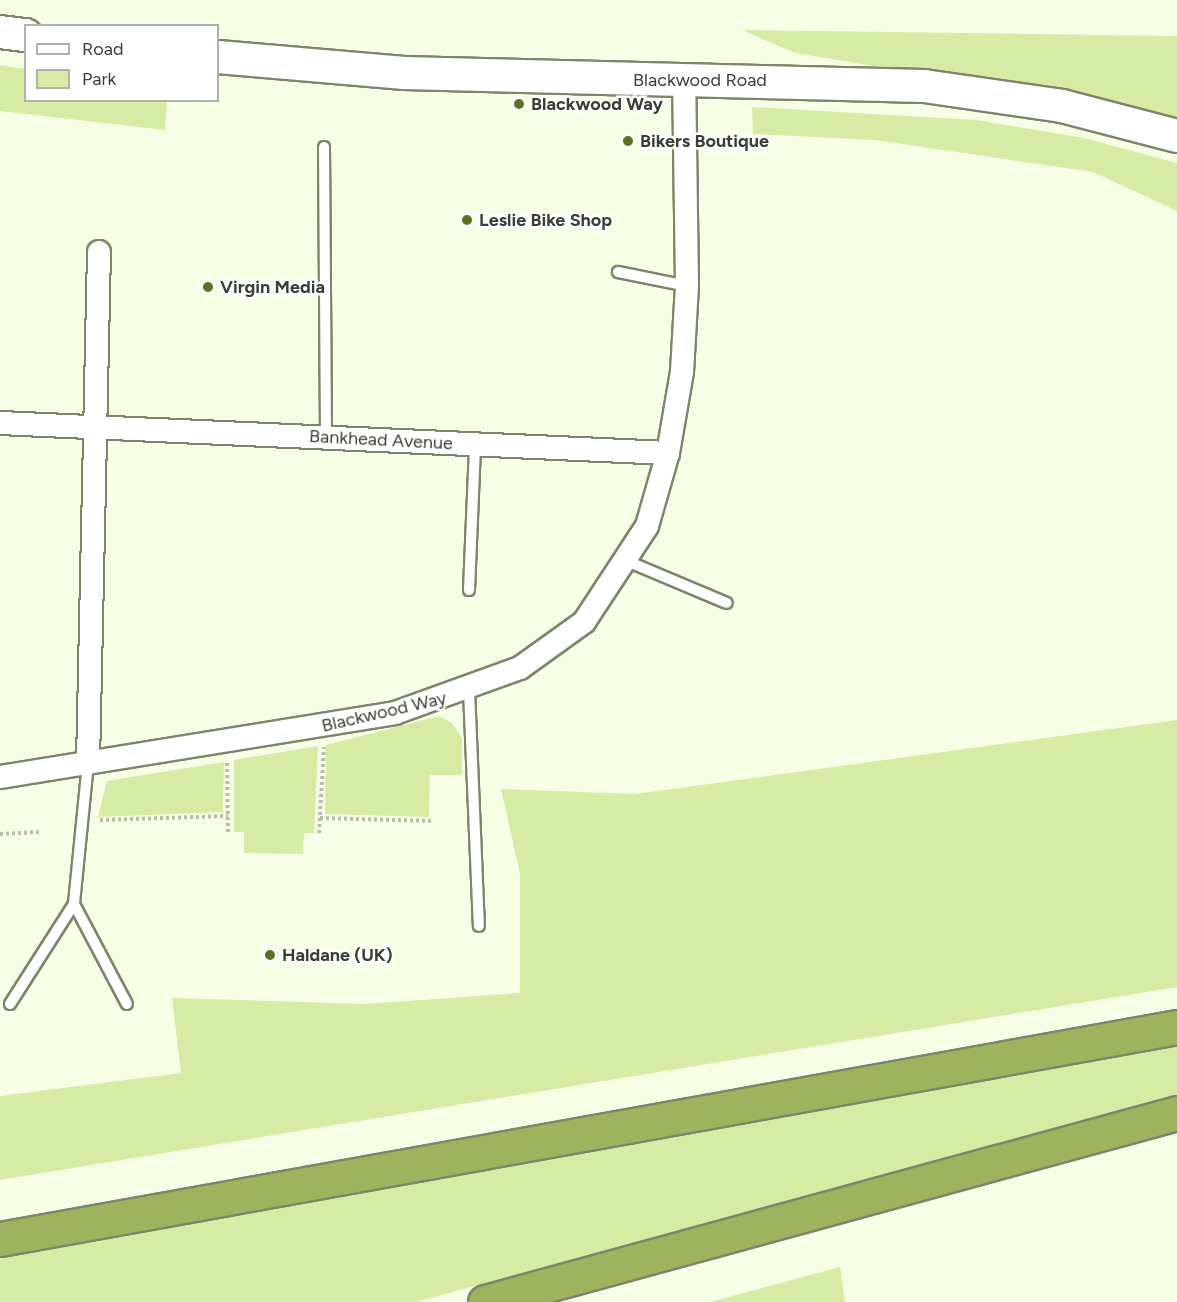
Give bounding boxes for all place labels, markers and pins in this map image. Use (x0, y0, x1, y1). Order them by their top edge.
place label: Blackwood Way (531, 93, 663, 115)
marker: Blackwood Way (512, 97, 526, 111)
place label: Bikers Boutique (640, 130, 769, 152)
marker: Bikers Boutique (621, 134, 635, 148)
place label: Leslie Bike Shop (479, 209, 612, 231)
marker: Leslie Bike Shop (460, 213, 474, 227)
place label: Virgin Media (220, 276, 325, 298)
marker: Virgin Media (201, 280, 215, 294)
place label: Haldane (UK) (282, 944, 393, 966)
marker: Haldane (UK) (263, 948, 277, 962)

